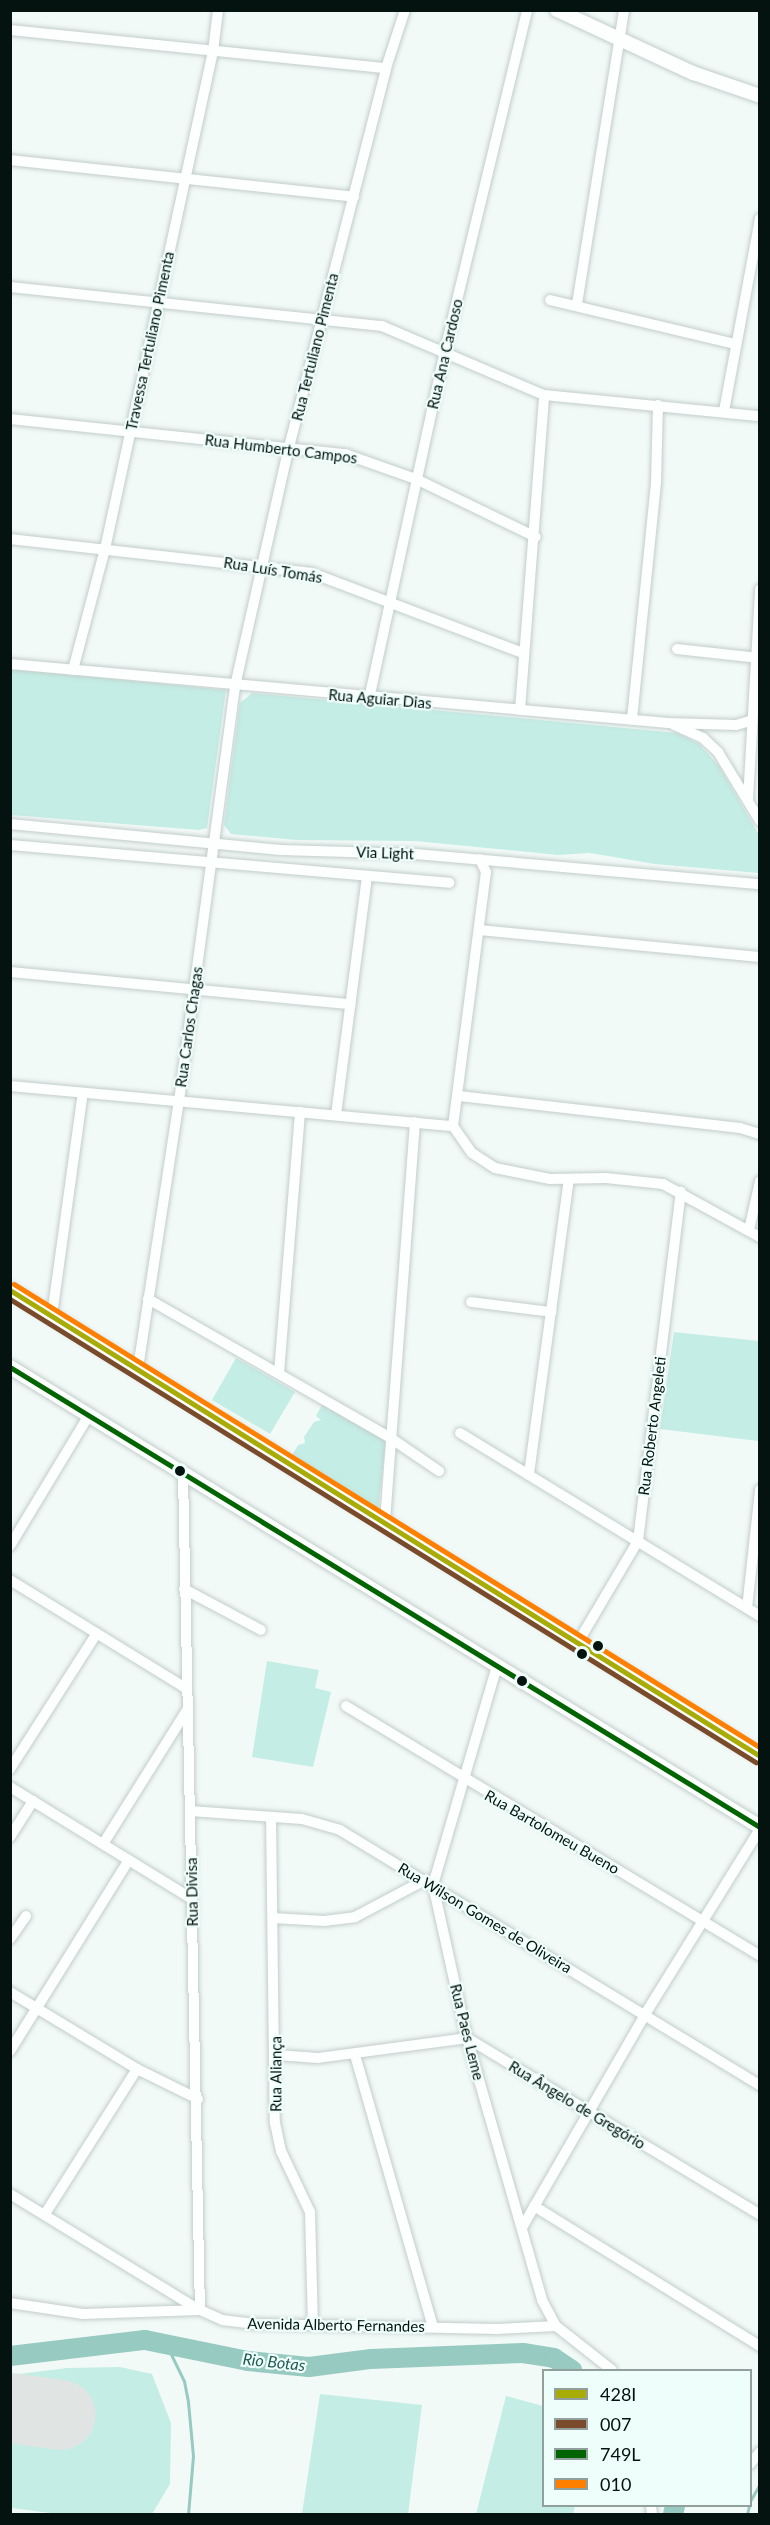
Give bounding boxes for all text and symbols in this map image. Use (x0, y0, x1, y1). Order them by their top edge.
street label: Travessa Tertuliano Pimenta (122, 250, 178, 432)
street label: Rua Tertuliano Pimenta (288, 271, 342, 423)
street label: Rua Ana Cardoso (424, 297, 466, 411)
street label: Rua Humberto Campos (204, 431, 358, 467)
street label: Rua Luís Tomás (222, 553, 324, 587)
street label: Rua Aguiar Dias (327, 685, 433, 713)
street label: Via Light (356, 843, 414, 863)
street label: Rua Carlos Chagas (172, 966, 206, 1088)
street label: Rua Roberto Angeleti (635, 1355, 669, 1497)
unlabelled marker (174, 1465, 186, 1477)
unlabelled marker (592, 1640, 604, 1652)
unlabelled marker (576, 1648, 588, 1660)
unlabelled marker (516, 1675, 528, 1687)
street label: Rua Bartolomeu Bueno (482, 1786, 622, 1878)
street label: Rua Divisa (182, 1857, 202, 1927)
street label: Rua Wilson Gomes de Oliveira (395, 1859, 575, 1977)
street label: Rua Paes Leme (446, 1982, 488, 2082)
street label: Rua Aliança (267, 2036, 285, 2112)
street label: Rua Ângelo de Gregório (505, 2057, 649, 2153)
street label: Avenida Alberto Fernandes (247, 2314, 425, 2336)
water label: Rio Botas (242, 2349, 306, 2375)
legend (542, 2369, 752, 2507)
text: 428I (600, 2383, 636, 2405)
text: 007 (600, 2413, 631, 2435)
text: 749L (600, 2443, 641, 2465)
text: 010 (600, 2473, 631, 2495)

